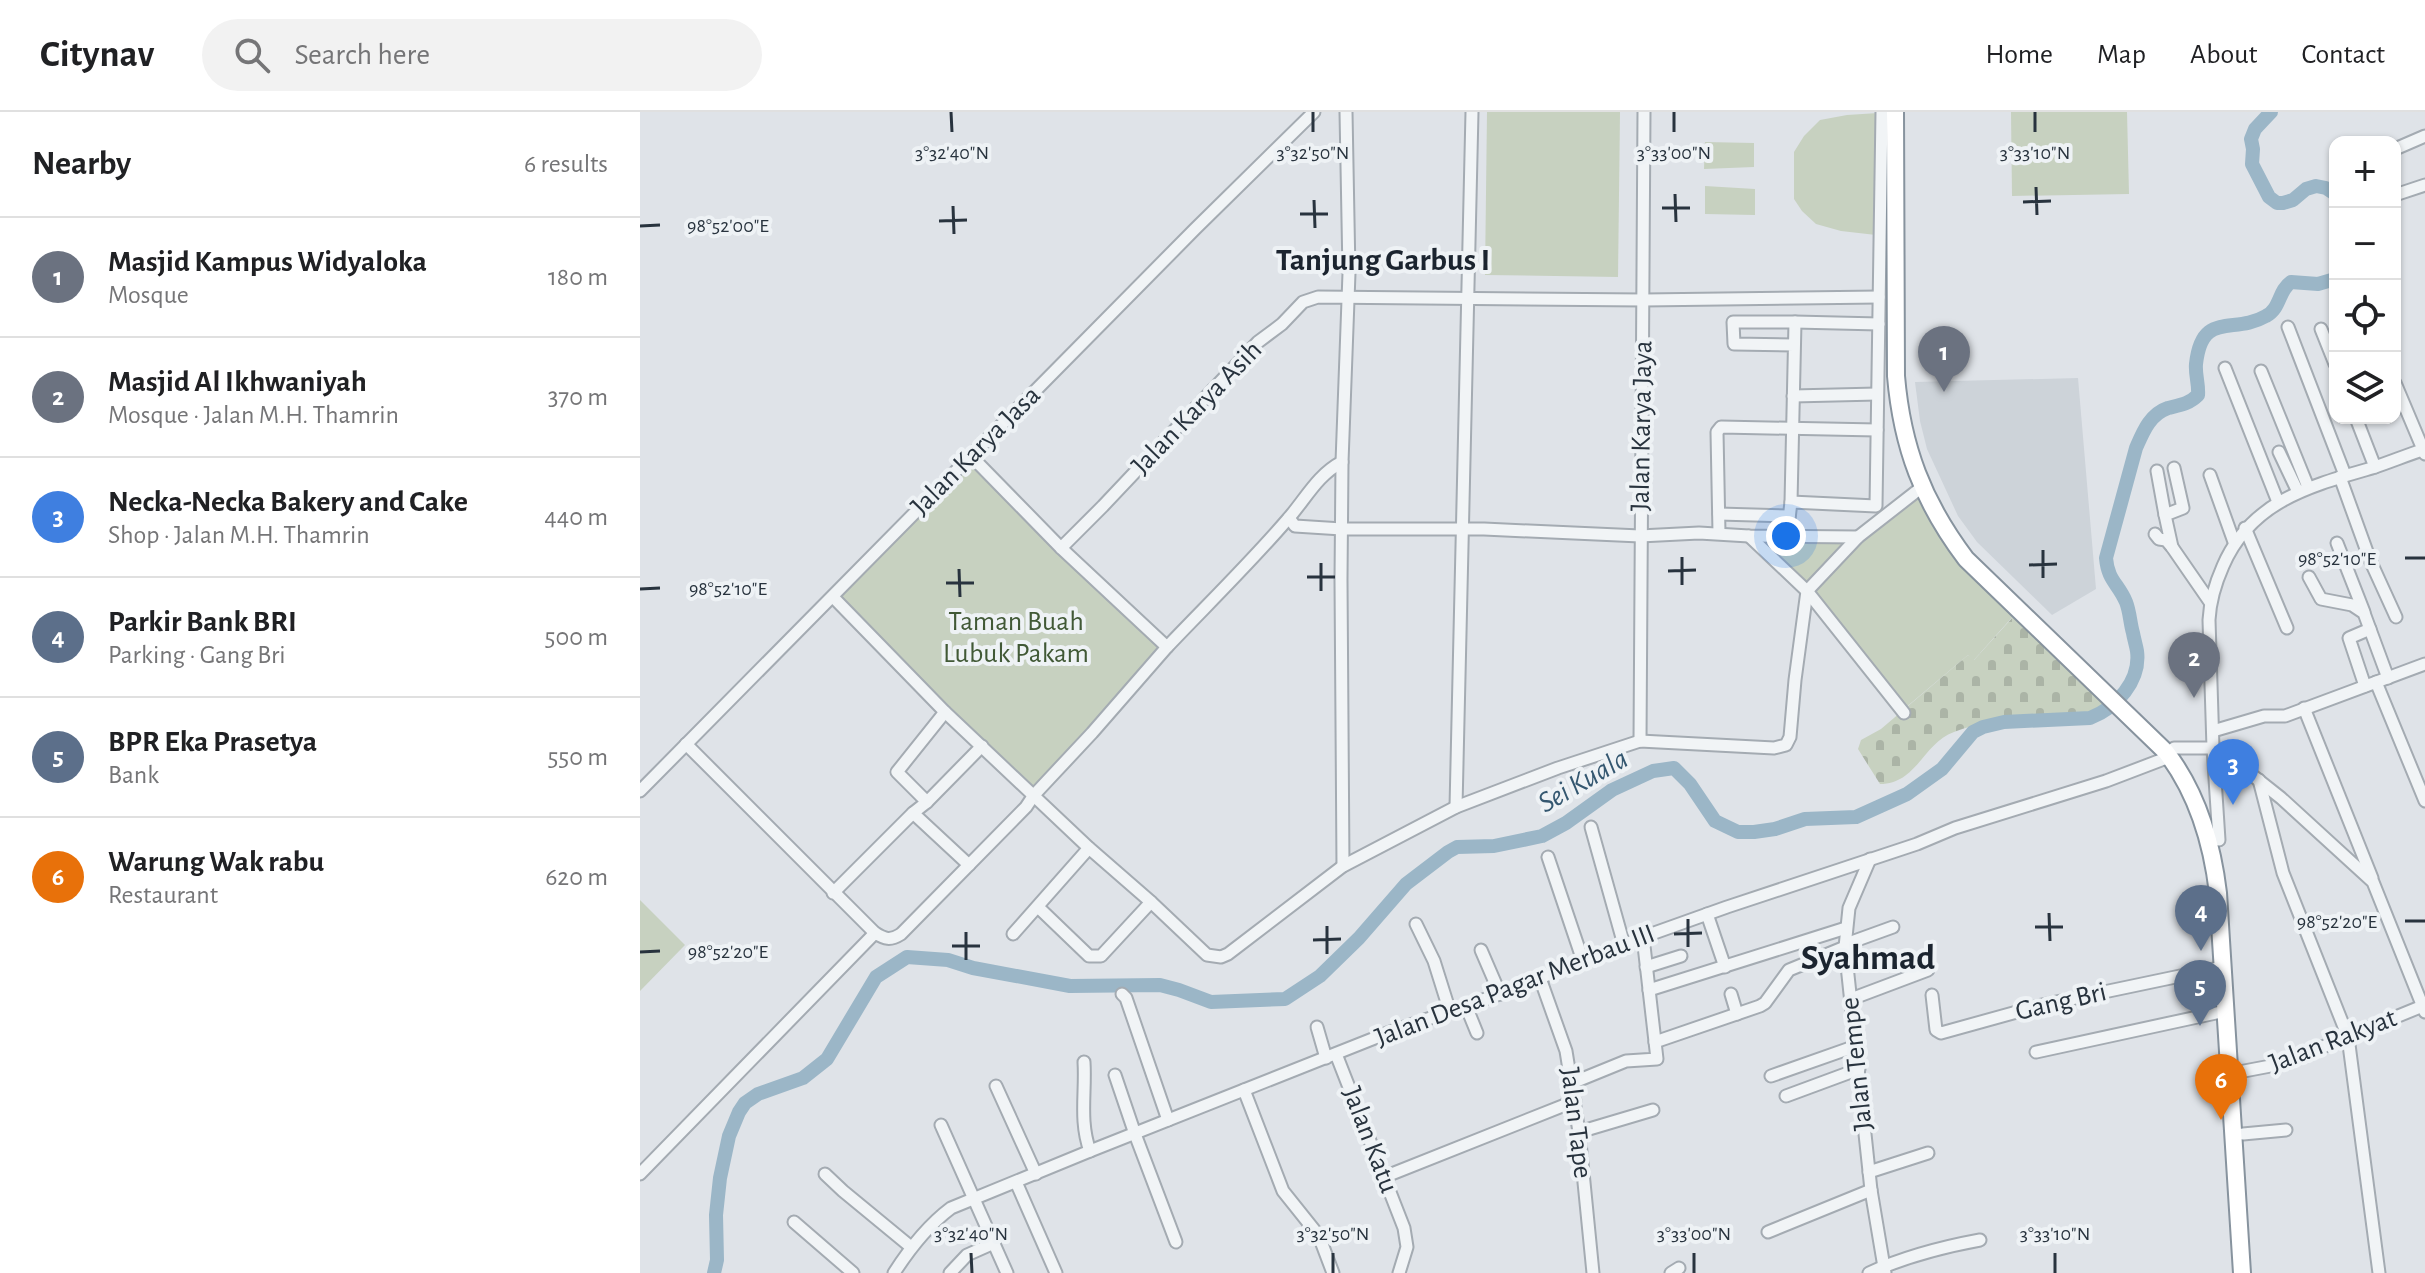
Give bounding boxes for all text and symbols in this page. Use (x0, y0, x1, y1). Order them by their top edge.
search box (202, 19, 762, 91)
icon: search (230, 33, 274, 77)
text: Citynav (40, 36, 154, 74)
text: Search here (294, 40, 430, 70)
text: Home (1986, 41, 2053, 69)
text: Map (2097, 41, 2146, 69)
text: About (2190, 41, 2258, 69)
text: Contact (2302, 41, 2385, 69)
map controls (2329, 136, 2401, 424)
button: + (2329, 136, 2401, 208)
text: 3°32'40"N (915, 143, 989, 163)
text: 3°32'50"N (1277, 143, 1349, 163)
text: 3°33'00"N (1637, 143, 1711, 163)
text: 3°33'10"N (2000, 143, 2070, 163)
text: Nearby (32, 147, 131, 181)
text: 6 results (524, 151, 608, 177)
button: − (2329, 208, 2401, 280)
text: 98°52'00"E (687, 216, 769, 236)
district label: Tanjung Garbus I (1276, 244, 1490, 276)
text: Masjid Kampus Widyaloka (108, 247, 427, 277)
text: 1 (53, 264, 63, 290)
text: 180 m (548, 264, 608, 290)
button: locate (2329, 280, 2401, 352)
text: Mosque (108, 282, 189, 308)
pin: 1 (1918, 326, 1970, 392)
street label: Jalan Karya Asih (1127, 336, 1267, 480)
street label: Jalan Karya Jaya (1627, 340, 1657, 512)
button: layers (2329, 352, 2401, 424)
text: Masjid Al Ikhwaniyah (108, 367, 367, 397)
street label: Jalan Karya Jasa (906, 381, 1046, 521)
text: 2 (52, 384, 64, 410)
text: 370 m (548, 384, 608, 410)
text: Mosque · Jalan M.H. Thamrin (108, 402, 399, 428)
text: Necka-Necka Bakery and Cake (108, 487, 468, 517)
text: 3 (52, 504, 64, 530)
text: 440 m (544, 504, 608, 530)
your location (1766, 516, 1806, 556)
text: Shop · Jalan M.H. Thamrin (108, 522, 370, 548)
text: 98°52'10"E (2298, 549, 2376, 569)
text: 98°52'10"E (689, 579, 767, 599)
text: Parkir Bank BRI (108, 607, 297, 637)
park label: Taman Buah Lubuk Pakam (943, 608, 1089, 668)
text: 4 (51, 624, 65, 650)
text: 500 m (545, 624, 608, 650)
pin: 2 (2168, 632, 2220, 698)
text: Parking · Gang Bri (108, 642, 286, 668)
text: BPR Eka Prasetya (108, 727, 317, 757)
pin: 3 (2207, 739, 2259, 805)
water label: Sei Kuala (1533, 743, 1633, 819)
text: 5 (52, 744, 64, 770)
text: 550 m (547, 744, 608, 770)
text: Bank (108, 762, 159, 788)
text: Warung Wak rabu (108, 847, 324, 877)
text: 6 (52, 864, 64, 890)
text: 620 m (545, 864, 608, 890)
text: Restaurant (108, 882, 218, 908)
pin: 4 (2175, 885, 2227, 951)
text: 98°52'20"E (2297, 912, 2378, 932)
street label: Jalan Desa Pagar Merbau III (1371, 920, 1659, 1052)
district label: Syahmad (1801, 940, 1935, 976)
text: 98°52'20"E (688, 942, 769, 962)
pin: 5 (2174, 960, 2226, 1026)
street label: Gang Bri (2013, 978, 2109, 1026)
street label: Jalan Tempe (1836, 996, 1878, 1132)
street label: Jalan Rakyat (2266, 1004, 2401, 1078)
pin: 6 (2195, 1054, 2247, 1120)
street label: Jalan Tape (1555, 1066, 1597, 1180)
street label: Jalan Katu (1337, 1083, 1403, 1197)
text: 3°32'40"N (934, 1224, 1008, 1244)
text: 3°32'50"N (1297, 1224, 1369, 1244)
text: 3°33'00"N (1657, 1224, 1731, 1244)
text: 3°33'10"N (2020, 1224, 2090, 1244)

